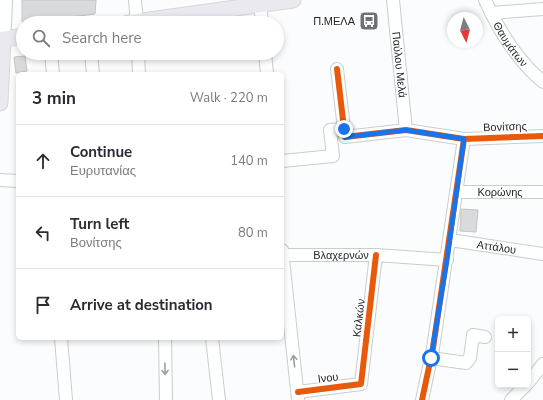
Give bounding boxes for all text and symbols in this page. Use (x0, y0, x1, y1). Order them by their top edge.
bus stop icon: Π.ΜΕΛΑ (358, 10, 380, 32)
north arrow (447, 12, 483, 48)
place label: Π.ΜΕΛΑ (313, 14, 356, 29)
search box (16, 16, 284, 60)
street label: Θαυμάτων (490, 19, 532, 70)
icon: search (30, 27, 52, 49)
text: Search here (62, 28, 142, 48)
street label: Παύλου Μελά (389, 31, 410, 99)
text: 3 min (32, 87, 76, 110)
text: Walk · 220 m (190, 89, 268, 107)
street label: Βονίτσης (483, 119, 527, 135)
route end (335, 120, 353, 138)
text: Continue (70, 142, 132, 162)
icon: ahead (32, 150, 54, 172)
text: 140 m (230, 152, 268, 170)
text: Ευρυτανίας (70, 162, 136, 180)
street label: Κορώνης (477, 185, 523, 200)
text: Turn left (70, 214, 129, 234)
icon: left (32, 222, 54, 244)
text: 80 m (238, 224, 268, 242)
text: Βονίτσης (70, 234, 122, 252)
street label: Αττάλου (476, 237, 517, 257)
street label: Βλαχερνών (313, 248, 369, 263)
icon: arrive (32, 294, 54, 316)
text: Arrive at destination (70, 295, 213, 315)
street label: Καλκών (349, 297, 369, 338)
map controls (495, 316, 531, 388)
button: + (495, 316, 531, 352)
route start (422, 349, 440, 367)
button: − (495, 352, 531, 388)
one-way arrow (290, 355, 298, 368)
one-way arrow (161, 362, 169, 375)
street label: Ινου (317, 369, 339, 387)

